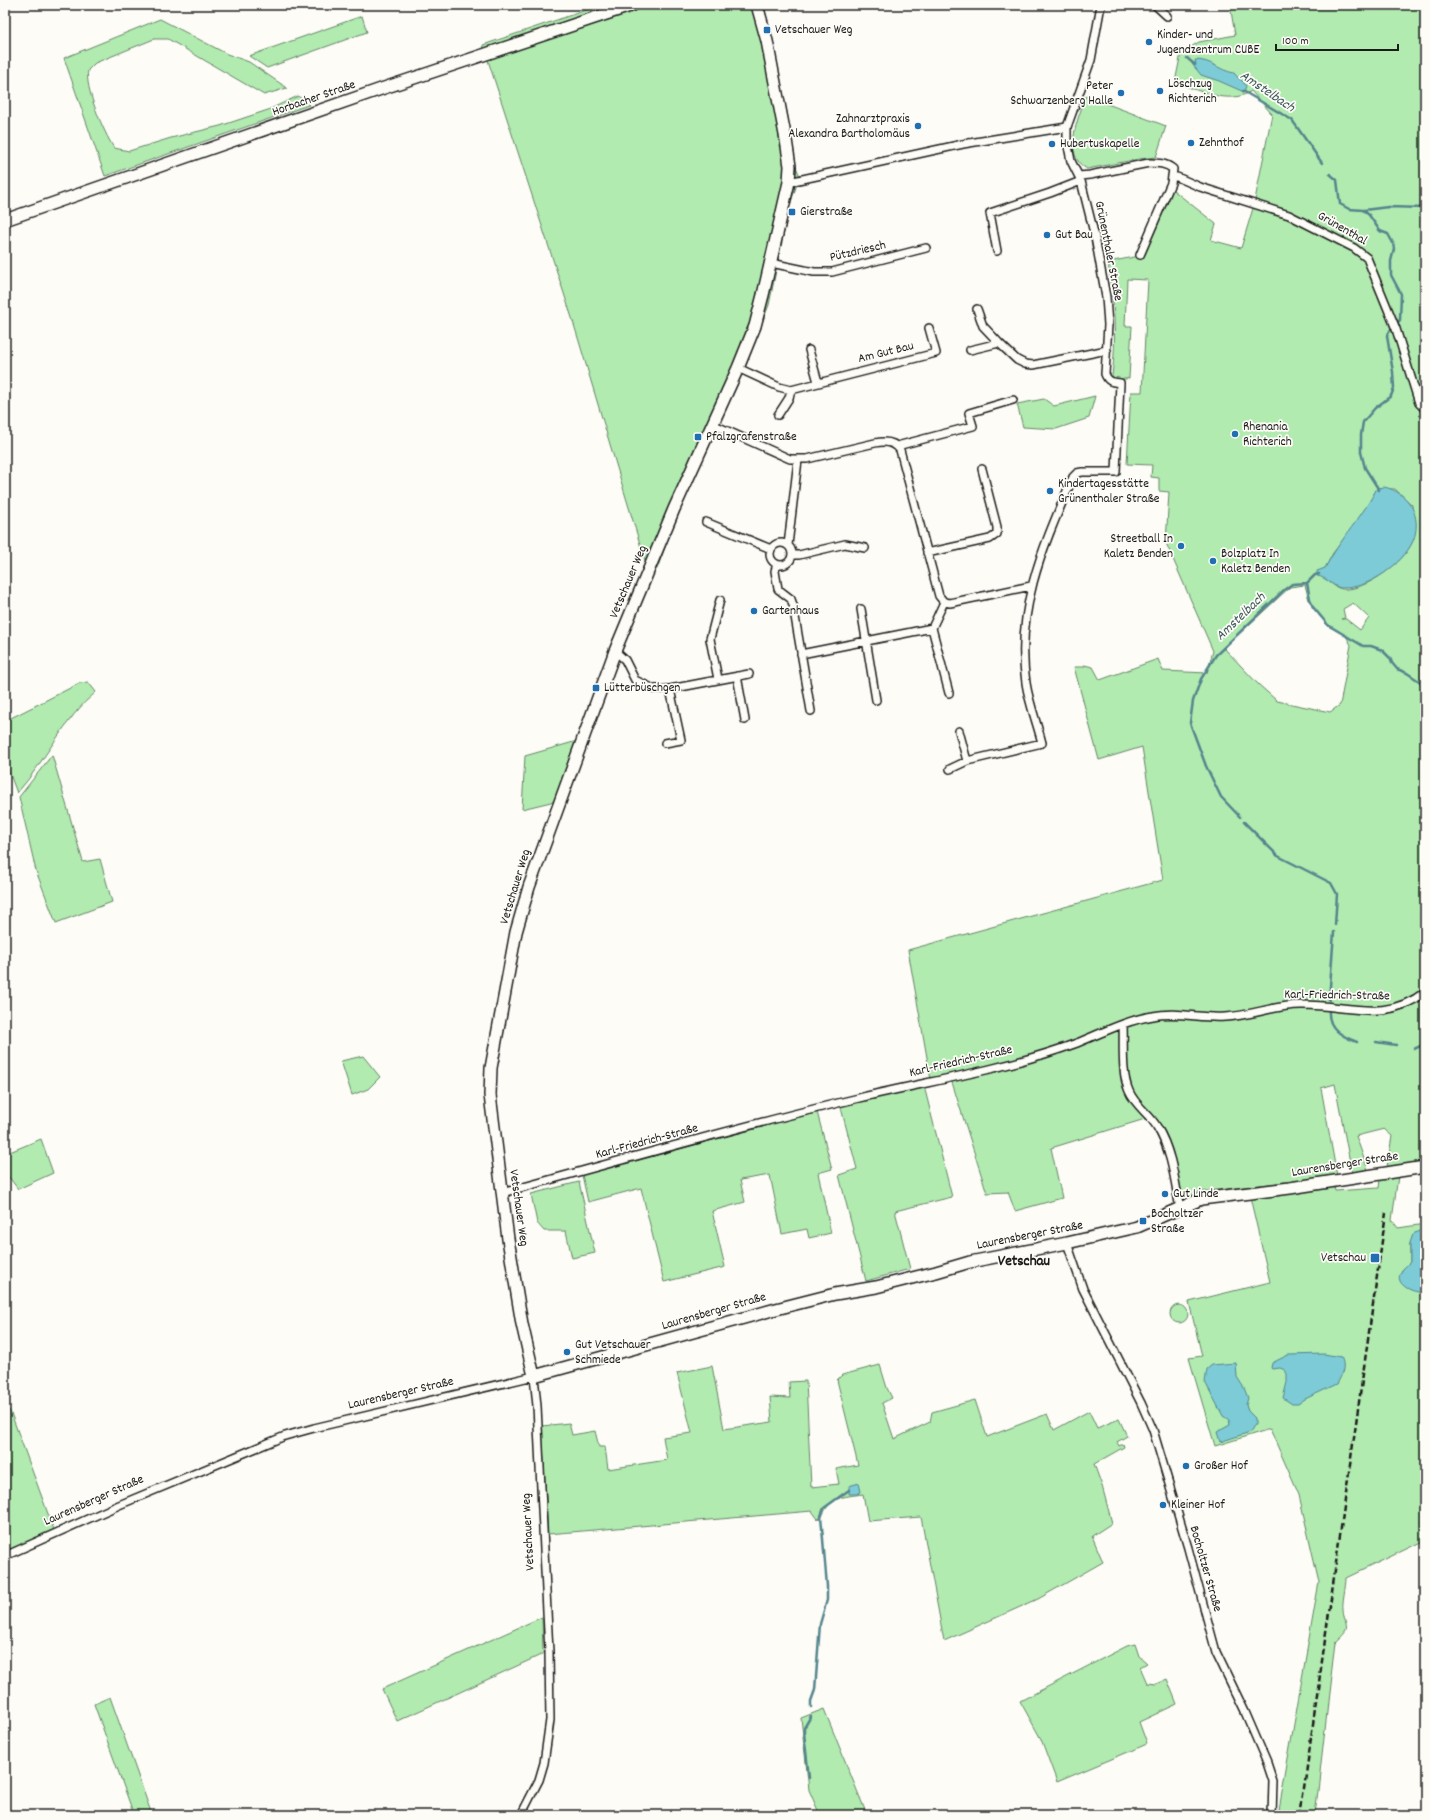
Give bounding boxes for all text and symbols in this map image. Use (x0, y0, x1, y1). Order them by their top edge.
place label: Vetschauer Weg (775, 21, 853, 40)
marker: Vetschauer Weg (762, 25, 772, 35)
place label: Kinder- und Jugendzentrum CUBE (1157, 26, 1259, 60)
scale bar (1276, 26, 1398, 52)
text: 100 m (1282, 33, 1309, 50)
marker: Kinder- und Jugendzentrum CUBE (1144, 37, 1154, 47)
water label: Amstelbach (1236, 66, 1299, 118)
place label: Löschzug Richterich (1168, 75, 1217, 109)
street label: Horbacher Straße (270, 76, 358, 122)
place label: Peter Schwarzenberg Halle (1011, 77, 1113, 111)
marker: Löschzug Richterich (1155, 86, 1165, 96)
marker: Peter Schwarzenberg Halle (1116, 88, 1126, 98)
place label: Zahnarztpraxis Alexandra Bartholomäus (788, 110, 910, 144)
marker: Zahnarztpraxis Alexandra Bartholomäus (913, 121, 923, 131)
place label: Zehnthof (1199, 134, 1244, 153)
place label: Hubertuskapelle (1060, 135, 1140, 154)
marker: Zehnthof (1186, 138, 1196, 148)
marker: Hubertuskapelle (1047, 139, 1057, 149)
street label: Grünenthaler Straße (1089, 199, 1127, 303)
place label: Gierstraße (800, 203, 853, 222)
marker: Gierstraße (787, 207, 797, 217)
street label: Grünenthal (1314, 207, 1370, 251)
place label: Gut Bau (1055, 226, 1093, 245)
marker: Gut Bau (1042, 230, 1052, 240)
street label: Pützdriesch (828, 236, 888, 268)
street label: Am Gut Bau (856, 337, 916, 369)
place label: Rhenania Richterich (1243, 418, 1292, 452)
place label: Pfalzgrafenstraße (706, 428, 797, 447)
marker: Rhenania Richterich (1230, 429, 1240, 439)
marker: Pfalzgrafenstraße (693, 432, 703, 442)
place label: Kindertagesstätte Grünenthaler Straße (1058, 475, 1160, 509)
marker: Kindertagesstätte Grünenthaler Straße (1045, 486, 1055, 496)
place label: Streetball In Kaletz Benden (1104, 530, 1173, 564)
marker: Streetball In Kaletz Benden (1176, 541, 1186, 551)
street label: Vetschauer Weg (605, 542, 653, 621)
place label: Bolzplatz In Kaletz Benden (1221, 545, 1290, 579)
marker: Bolzplatz In Kaletz Benden (1208, 556, 1218, 566)
water label: Amstelbach (1212, 588, 1271, 646)
place label: Gartenhaus (762, 602, 819, 621)
marker: Gartenhaus (749, 606, 759, 616)
place label: Lütterbüschgen (604, 679, 680, 698)
marker: Lütterbüschgen (591, 683, 601, 693)
street label: Vetschauer Weg (496, 847, 537, 927)
street label: Karl-Friedrich-Straße (1284, 986, 1390, 1006)
street label: Karl-Friedrich-Straße (907, 1041, 1015, 1083)
street label: Karl-Friedrich-Straße (594, 1119, 701, 1165)
street label: Laurensberger Straße (1290, 1147, 1400, 1183)
street label: Vetschauer Weg (503, 1168, 533, 1248)
place label: Gut Linde (1173, 1185, 1219, 1204)
marker: Gut Linde (1160, 1189, 1170, 1199)
place label: Bocholtzer Straße (1151, 1205, 1203, 1239)
street label: Laurensberger Straße (975, 1216, 1085, 1256)
marker: Bocholtzer Straße (1138, 1216, 1148, 1226)
place label: Vetschau (1321, 1249, 1366, 1268)
district label: Vetschau (998, 1251, 1051, 1273)
marker: Vetschau (1369, 1252, 1381, 1264)
street label: Laurensberger Straße (660, 1288, 769, 1336)
place label: Gut Vetschauer Schmiede (575, 1336, 651, 1370)
marker: Gut Vetschauer Schmiede (562, 1347, 572, 1357)
street label: Laurensberger Straße (346, 1373, 456, 1415)
place label: Großer Hof (1194, 1457, 1248, 1476)
marker: Großer Hof (1181, 1461, 1191, 1471)
street label: Laurensberger Straße (41, 1470, 147, 1532)
street label: Vetschauer Weg (517, 1492, 541, 1571)
place label: Kleiner Hof (1171, 1496, 1225, 1515)
marker: Kleiner Hof (1158, 1500, 1168, 1510)
street label: Bocholtzer Straße (1184, 1524, 1226, 1614)

